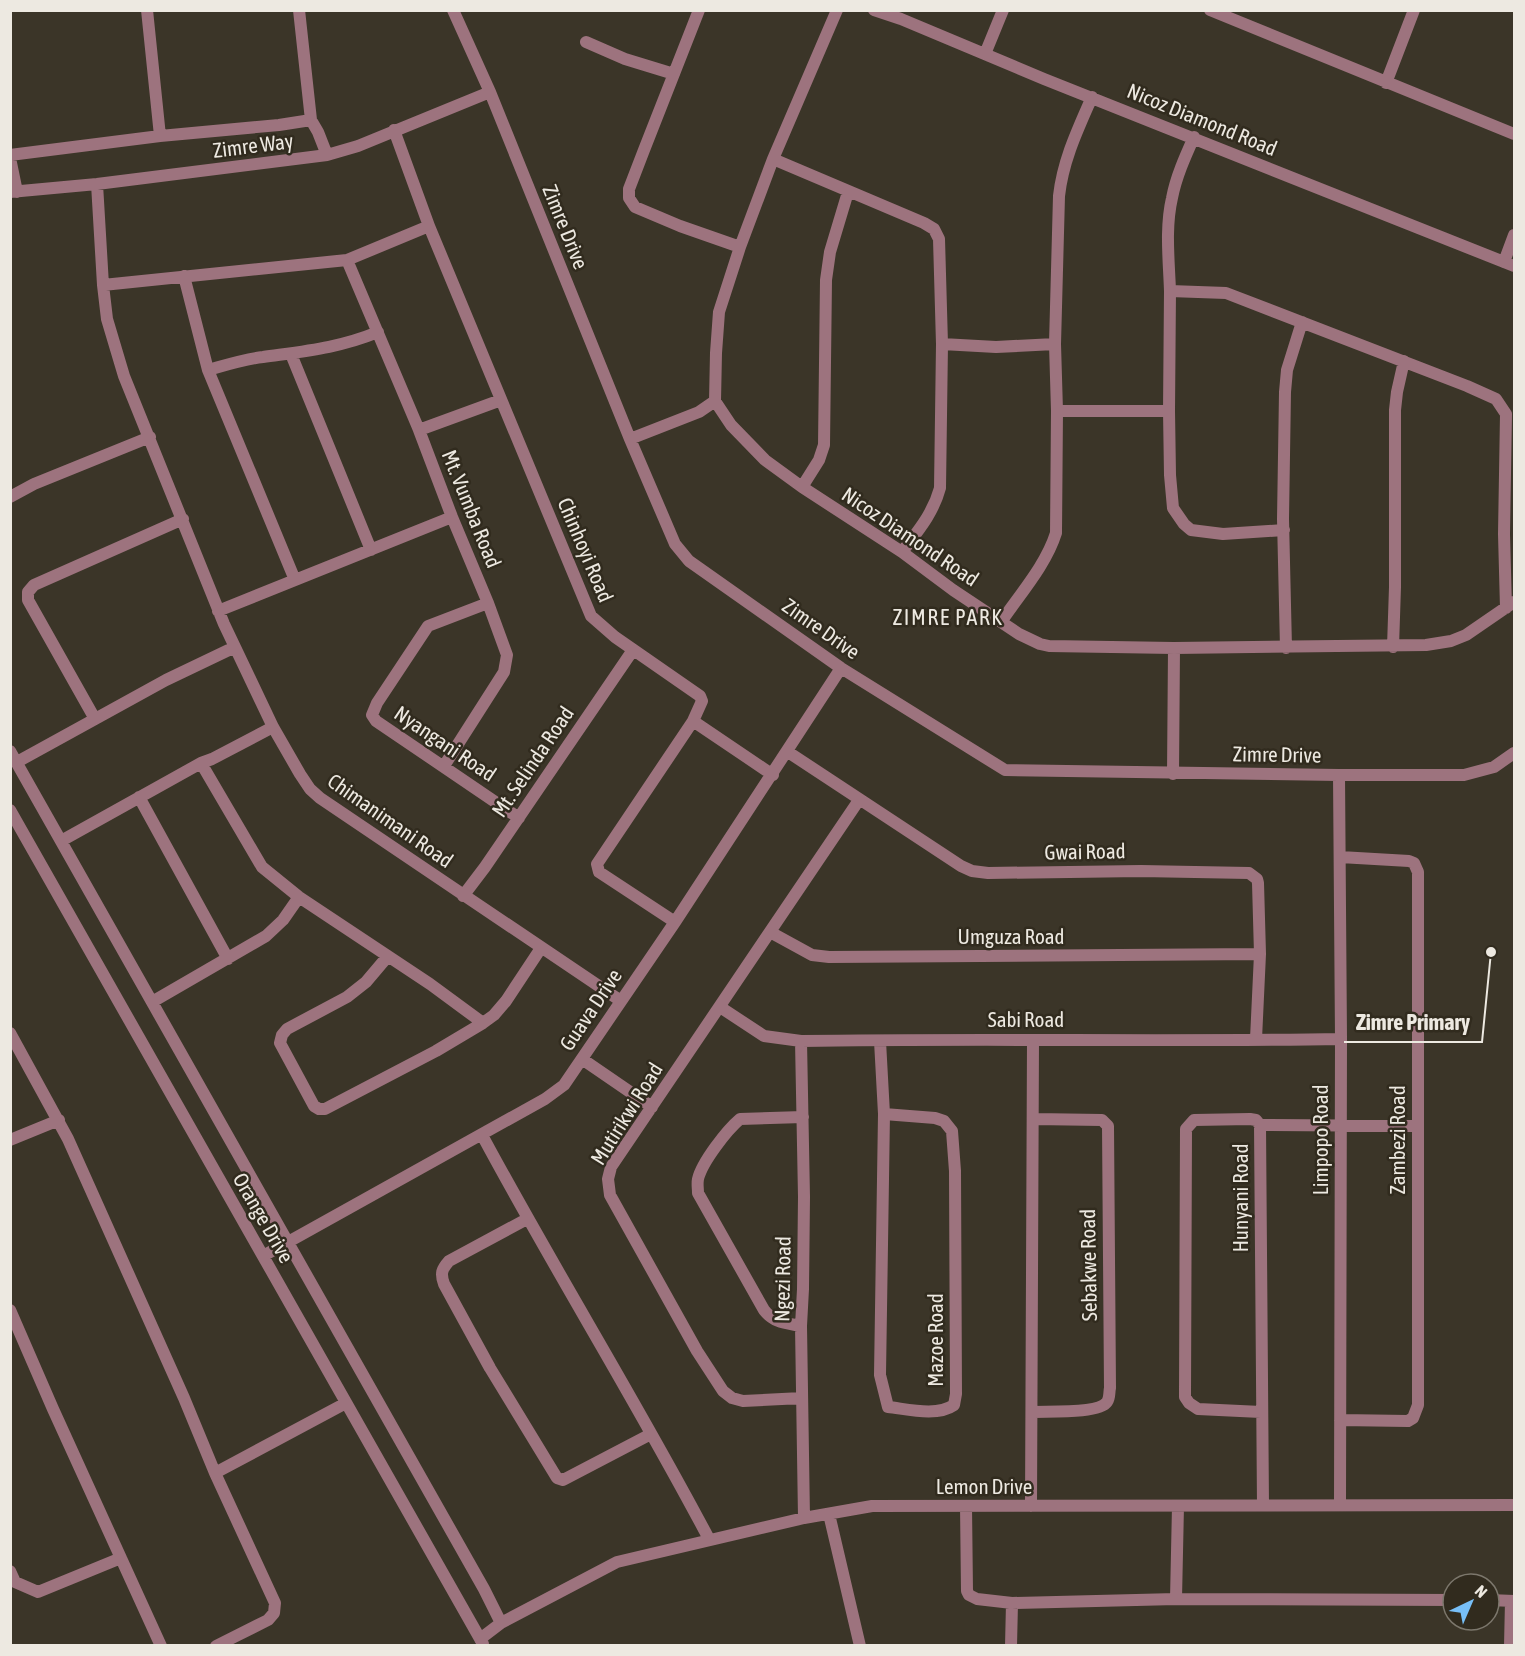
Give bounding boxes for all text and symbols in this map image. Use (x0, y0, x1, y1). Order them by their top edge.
street label: Nicoz Diamond Road (1124, 78, 1281, 160)
street label: Zimre Way (211, 128, 295, 162)
street label: Zimre Drive (538, 181, 594, 272)
street label: Mt. Vumba Road (437, 446, 506, 571)
street label: Nicoz Diamond Road (838, 482, 983, 591)
street label: Chinhoyi Road (553, 494, 619, 605)
street label: Zimre Drive (778, 593, 865, 663)
district label: ZIMRE PARK (892, 604, 1004, 630)
street label: Nyangani Road (390, 700, 501, 786)
street label: Mt. Selinda Road (486, 702, 578, 821)
street label: Zimre Drive (1232, 741, 1322, 767)
street label: Chimanimani Road (323, 768, 458, 872)
street label: Gwai Road (1044, 838, 1126, 864)
street label: Umguza Road (958, 924, 1064, 948)
street label: Guava Drive (554, 964, 626, 1055)
callout: Zimre Primary (1344, 1002, 1482, 1042)
street label: Sabi Road (988, 1007, 1064, 1031)
text: Zimre Primary (1356, 1009, 1470, 1035)
street label: Mutirikwi Road (585, 1058, 667, 1169)
street label: Limpopo Road (1308, 1085, 1332, 1195)
street label: Zambezi Road (1385, 1085, 1409, 1195)
street label: Hunyani Road (1228, 1144, 1252, 1252)
street label: Orange Drive (229, 1168, 299, 1267)
street label: Sebakwe Road (1075, 1209, 1101, 1321)
street label: Ngezi Road (769, 1236, 795, 1322)
street label: Mazoe Road (923, 1293, 947, 1387)
street label: Lemon Drive (936, 1474, 1032, 1498)
north arrow (1441, 1572, 1501, 1632)
text: N (1472, 1581, 1491, 1601)

